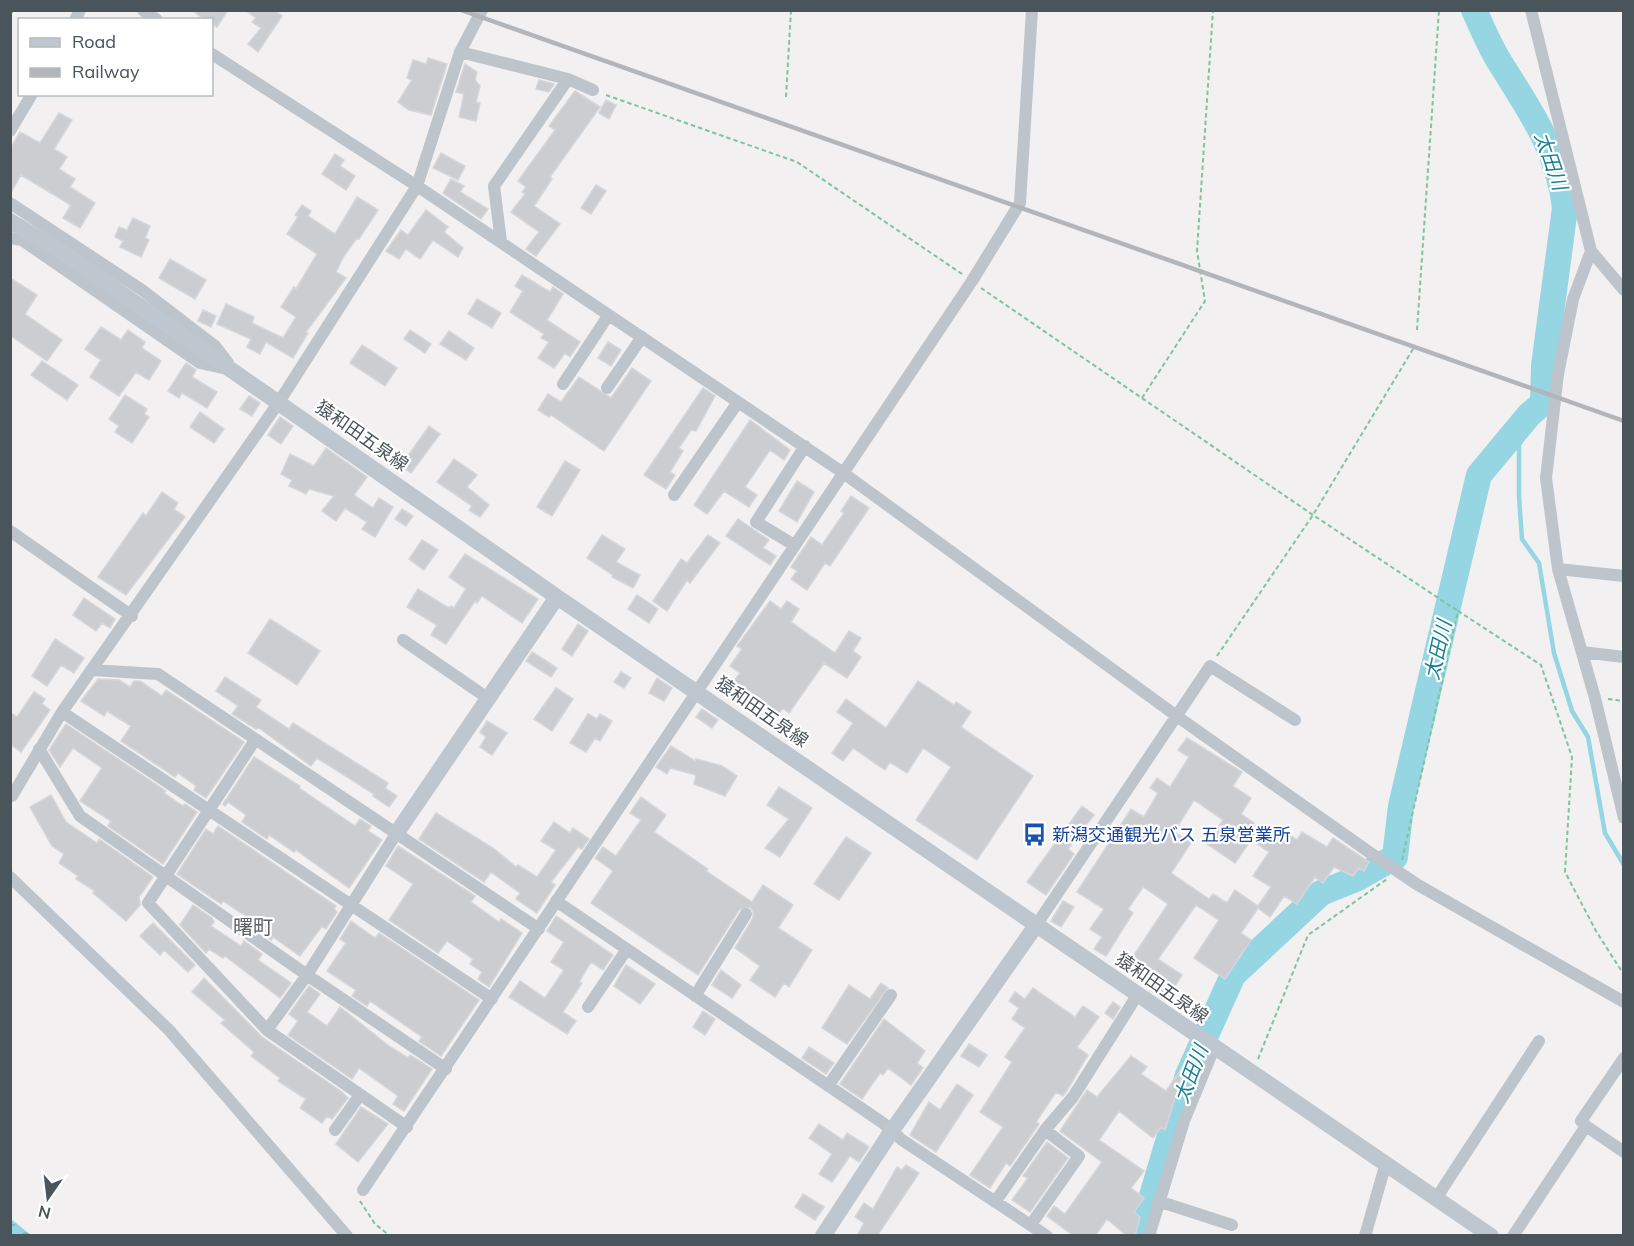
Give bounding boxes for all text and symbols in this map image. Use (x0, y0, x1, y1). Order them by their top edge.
legend (18, 18, 213, 96)
text: Road (72, 30, 116, 53)
text: Railway (72, 60, 140, 83)
water label: 太田川 (1530, 128, 1574, 195)
street label: 猿和田五泉線 (311, 395, 413, 476)
water label: 太田川 (1419, 616, 1457, 682)
street label: 猿和田五泉線 (711, 671, 813, 752)
bus stop icon: 新潟交通観光バス 五泉営業所 (1021, 822, 1047, 848)
place label: 新潟交通観光バス 五泉営業所 (1052, 823, 1291, 846)
district label: 曙町 (233, 914, 273, 939)
street label: 猿和田五泉線 (1111, 947, 1213, 1028)
water label: 太田川 (1168, 1039, 1214, 1106)
north arrow (18, 1168, 78, 1228)
text: N (36, 1201, 53, 1224)

